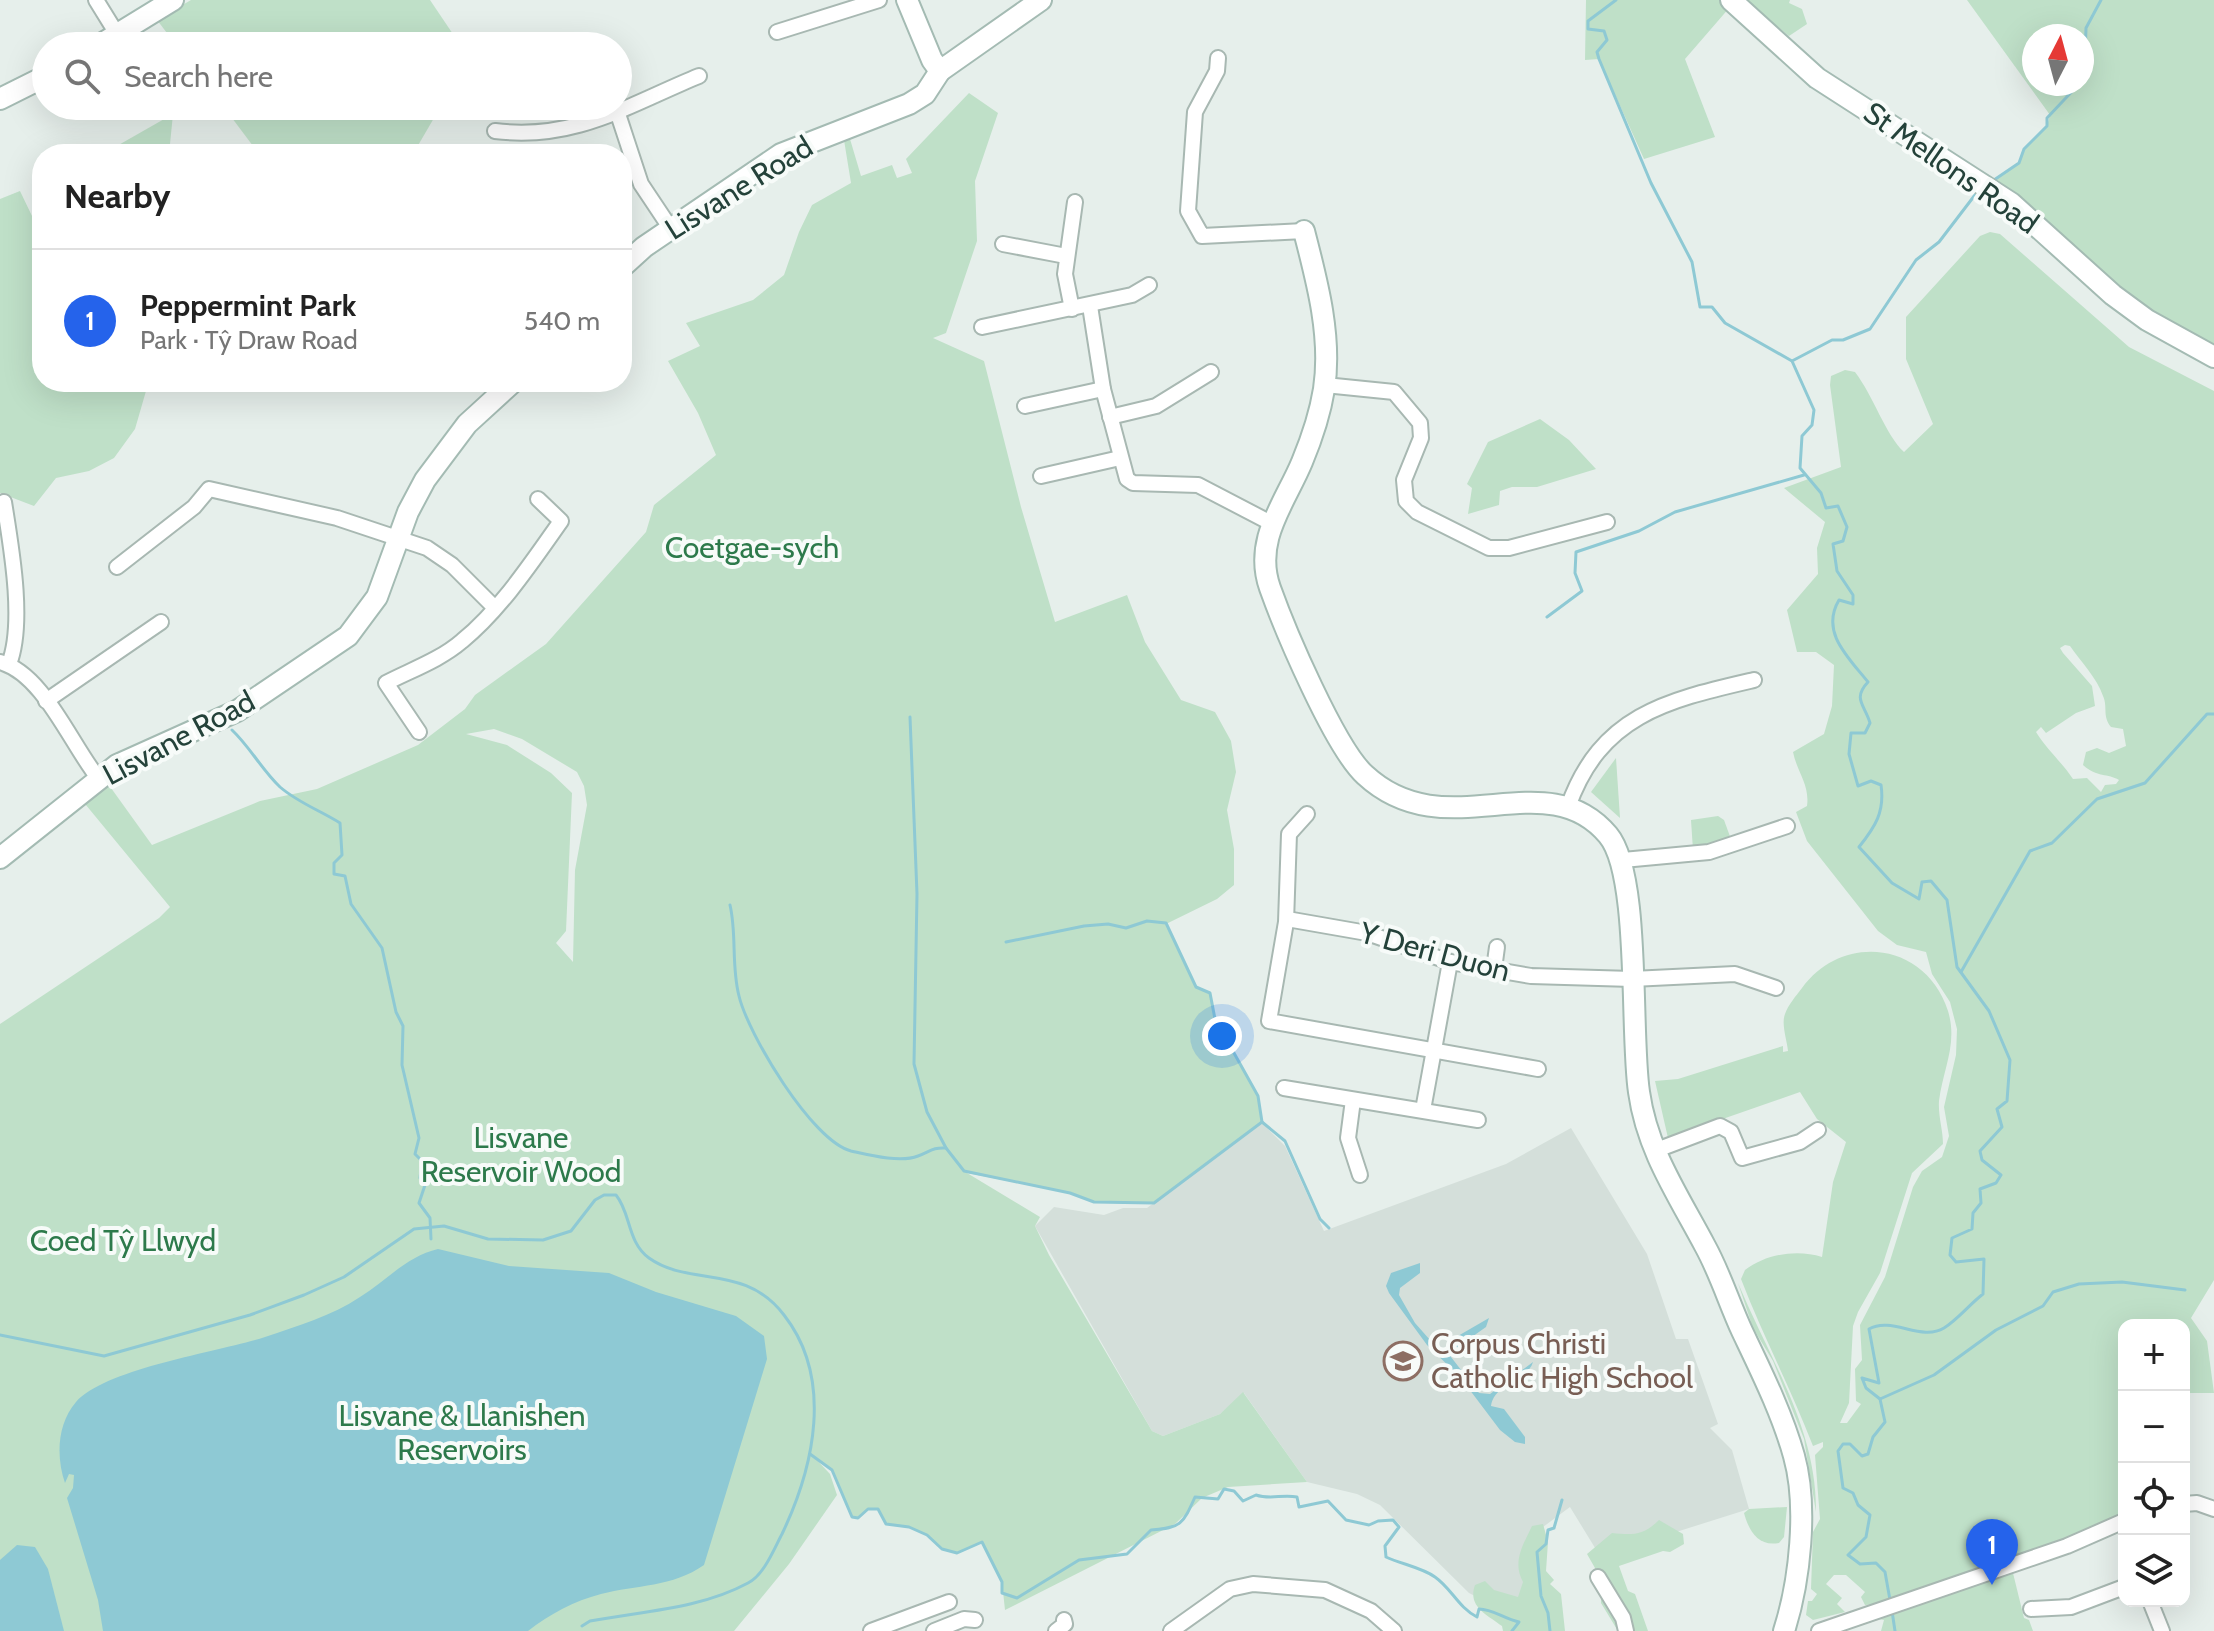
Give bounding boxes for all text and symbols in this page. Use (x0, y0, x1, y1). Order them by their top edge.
north arrow (2022, 24, 2094, 96)
search box (32, 32, 632, 120)
icon: search (60, 54, 104, 98)
text: Search here (124, 58, 273, 95)
street label: St Mellons Road (1857, 94, 2046, 241)
street label: Lisvane Road (658, 128, 819, 247)
text: Nearby (64, 175, 171, 217)
text: Peppermint Park (140, 287, 356, 324)
text: 1 (85, 305, 95, 337)
text: 540 m (524, 305, 600, 337)
text: Park · Tŷ Draw Road (140, 324, 358, 356)
park label: Coetgae-sych (665, 529, 839, 566)
street label: Lisvane Road (96, 682, 261, 793)
street label: Y Deri Duon (1355, 913, 1514, 989)
your location (1202, 1016, 1242, 1056)
park label: Lisvane Reservoir Wood (421, 1119, 621, 1190)
park label: Coed Tŷ Llwyd (30, 1222, 216, 1259)
map controls (2118, 1319, 2190, 1607)
button: + (2118, 1319, 2190, 1391)
place label: Corpus Christi Catholic High School (1431, 1325, 1693, 1396)
school or university icon: Corpus Christi Catholic High School (1382, 1340, 1424, 1382)
button: − (2118, 1391, 2190, 1463)
park label: Lisvane & Llanishen Reservoirs (338, 1397, 586, 1468)
button: locate (2118, 1463, 2190, 1535)
pin: 1 (1966, 1519, 2018, 1585)
button: layers (2118, 1535, 2190, 1607)

